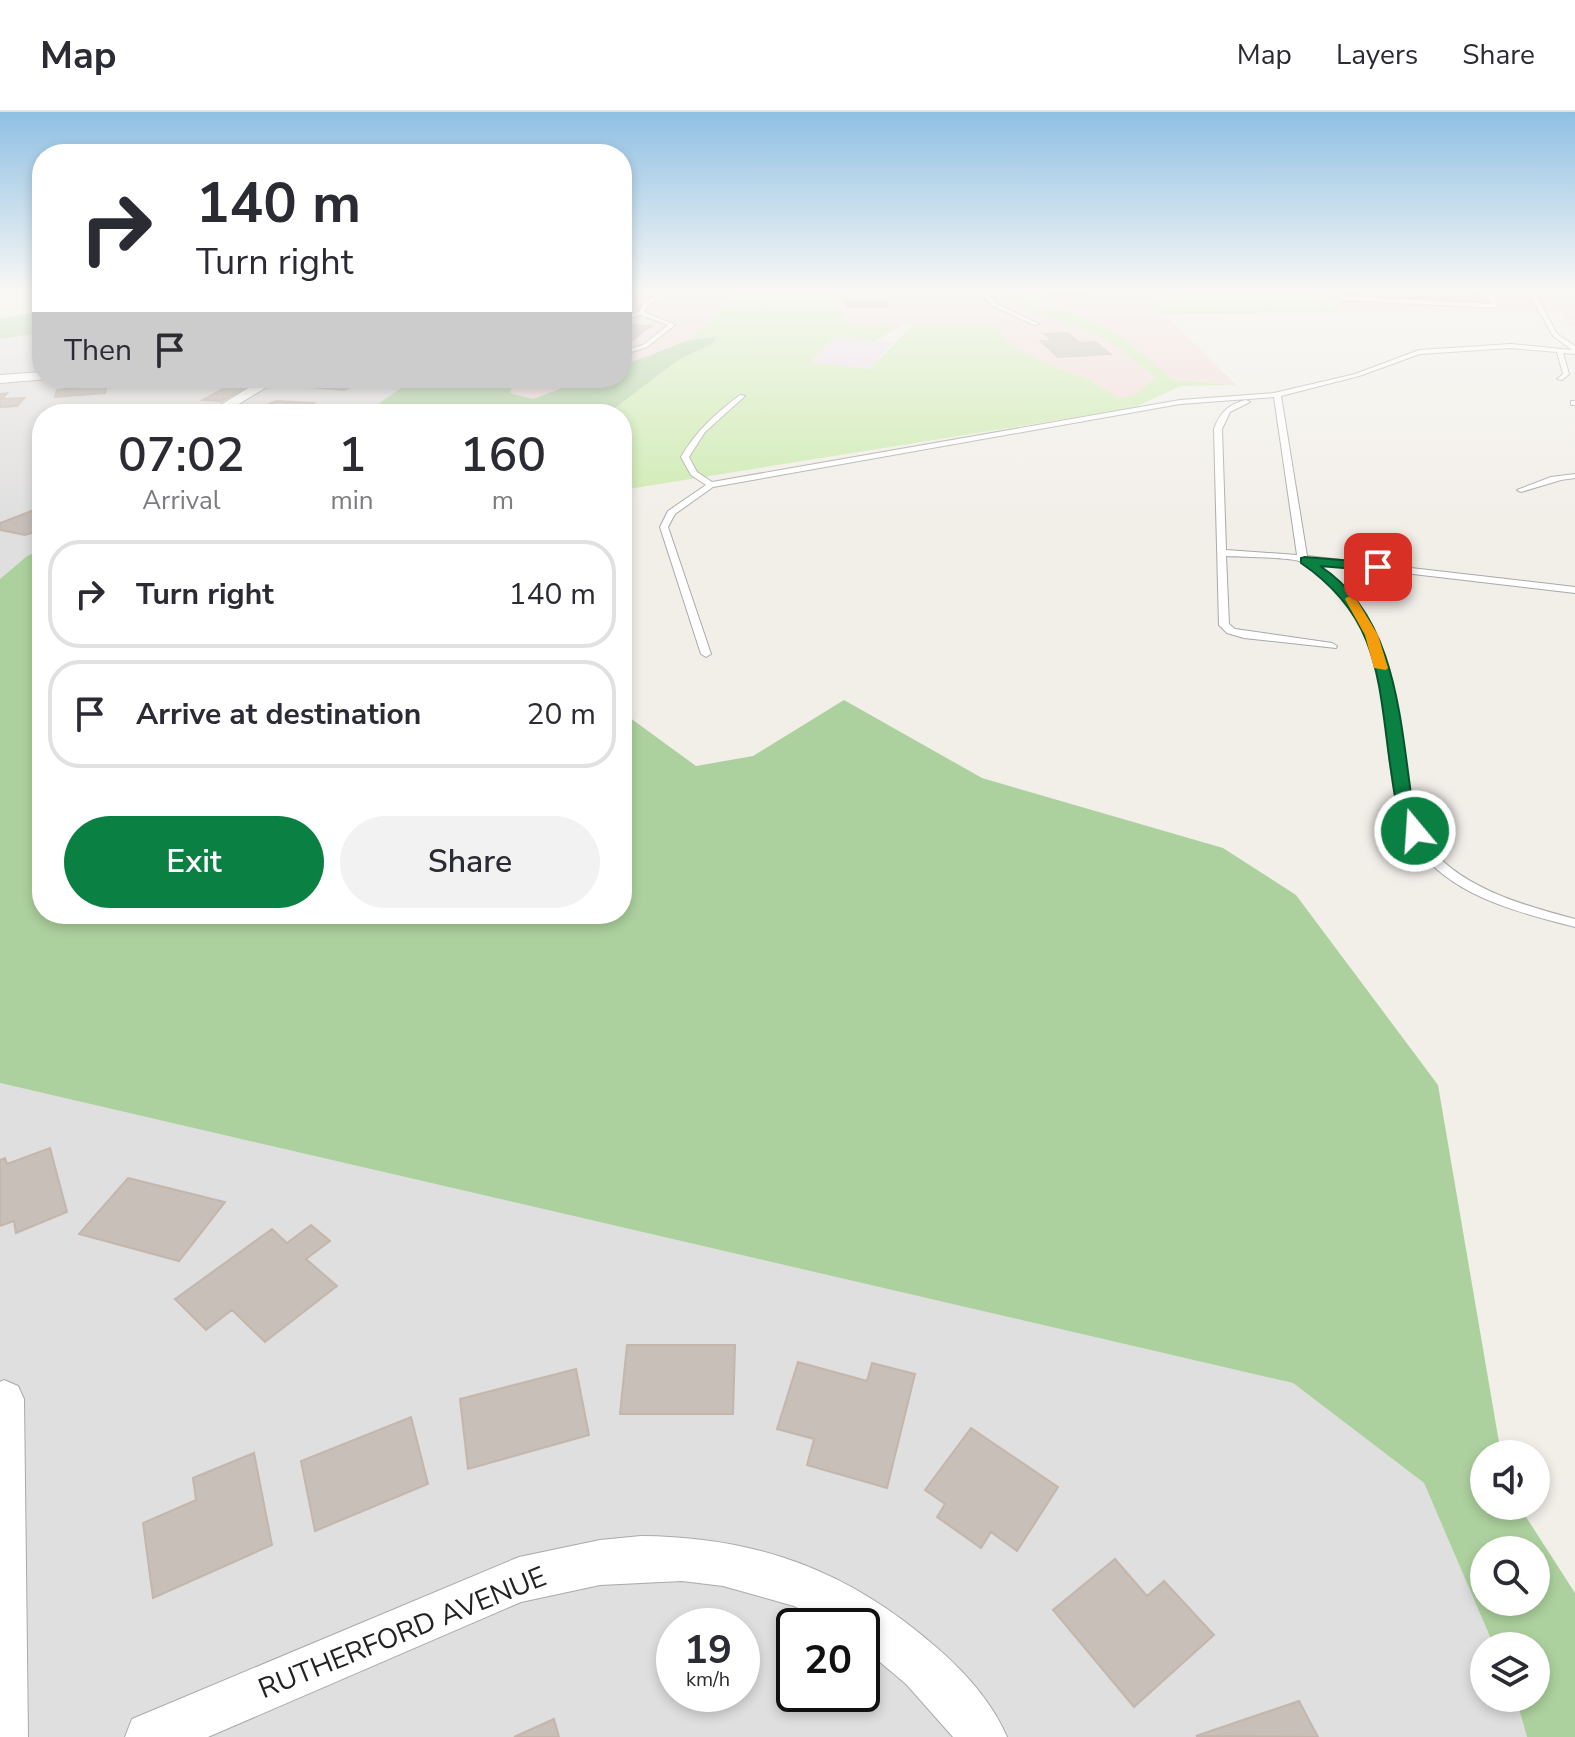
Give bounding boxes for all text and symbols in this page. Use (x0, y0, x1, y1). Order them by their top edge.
text: Map (40, 30, 117, 81)
text: Map (1237, 36, 1292, 74)
text: Layers (1336, 36, 1418, 74)
text: Share (1462, 36, 1535, 74)
text: 140 m (196, 165, 361, 242)
icon: right (64, 176, 168, 280)
text: Turn right (196, 238, 353, 287)
icon: arrive (148, 328, 192, 372)
text: Then (64, 330, 132, 371)
text: 07:02 (118, 422, 245, 488)
text: 1 (338, 422, 366, 488)
text: 160 (460, 422, 546, 488)
text: Arrival (142, 483, 220, 518)
text: min (331, 483, 374, 518)
text: m (492, 483, 514, 518)
pin (1344, 533, 1412, 601)
icon: arrive (1356, 545, 1400, 589)
icon: right (68, 572, 112, 616)
text: Turn right (136, 574, 274, 615)
text: 140 m (509, 574, 596, 615)
icon: arrive (68, 692, 112, 736)
text: Arrive at destination (136, 694, 421, 735)
text: 20 m (527, 694, 596, 735)
position arrow (1373, 789, 1457, 873)
button: Exit (64, 816, 324, 908)
button: Share (340, 816, 600, 908)
map controls (1470, 1440, 1550, 1712)
button: sound (1470, 1440, 1550, 1520)
button: search (1470, 1536, 1550, 1616)
street label: RUTHERFORD AVENUE (253, 1558, 552, 1708)
speed limit sign: 20 (776, 1608, 880, 1712)
text: 19 (684, 1623, 732, 1677)
button: layers (1470, 1632, 1550, 1712)
text: km/h (686, 1666, 730, 1693)

